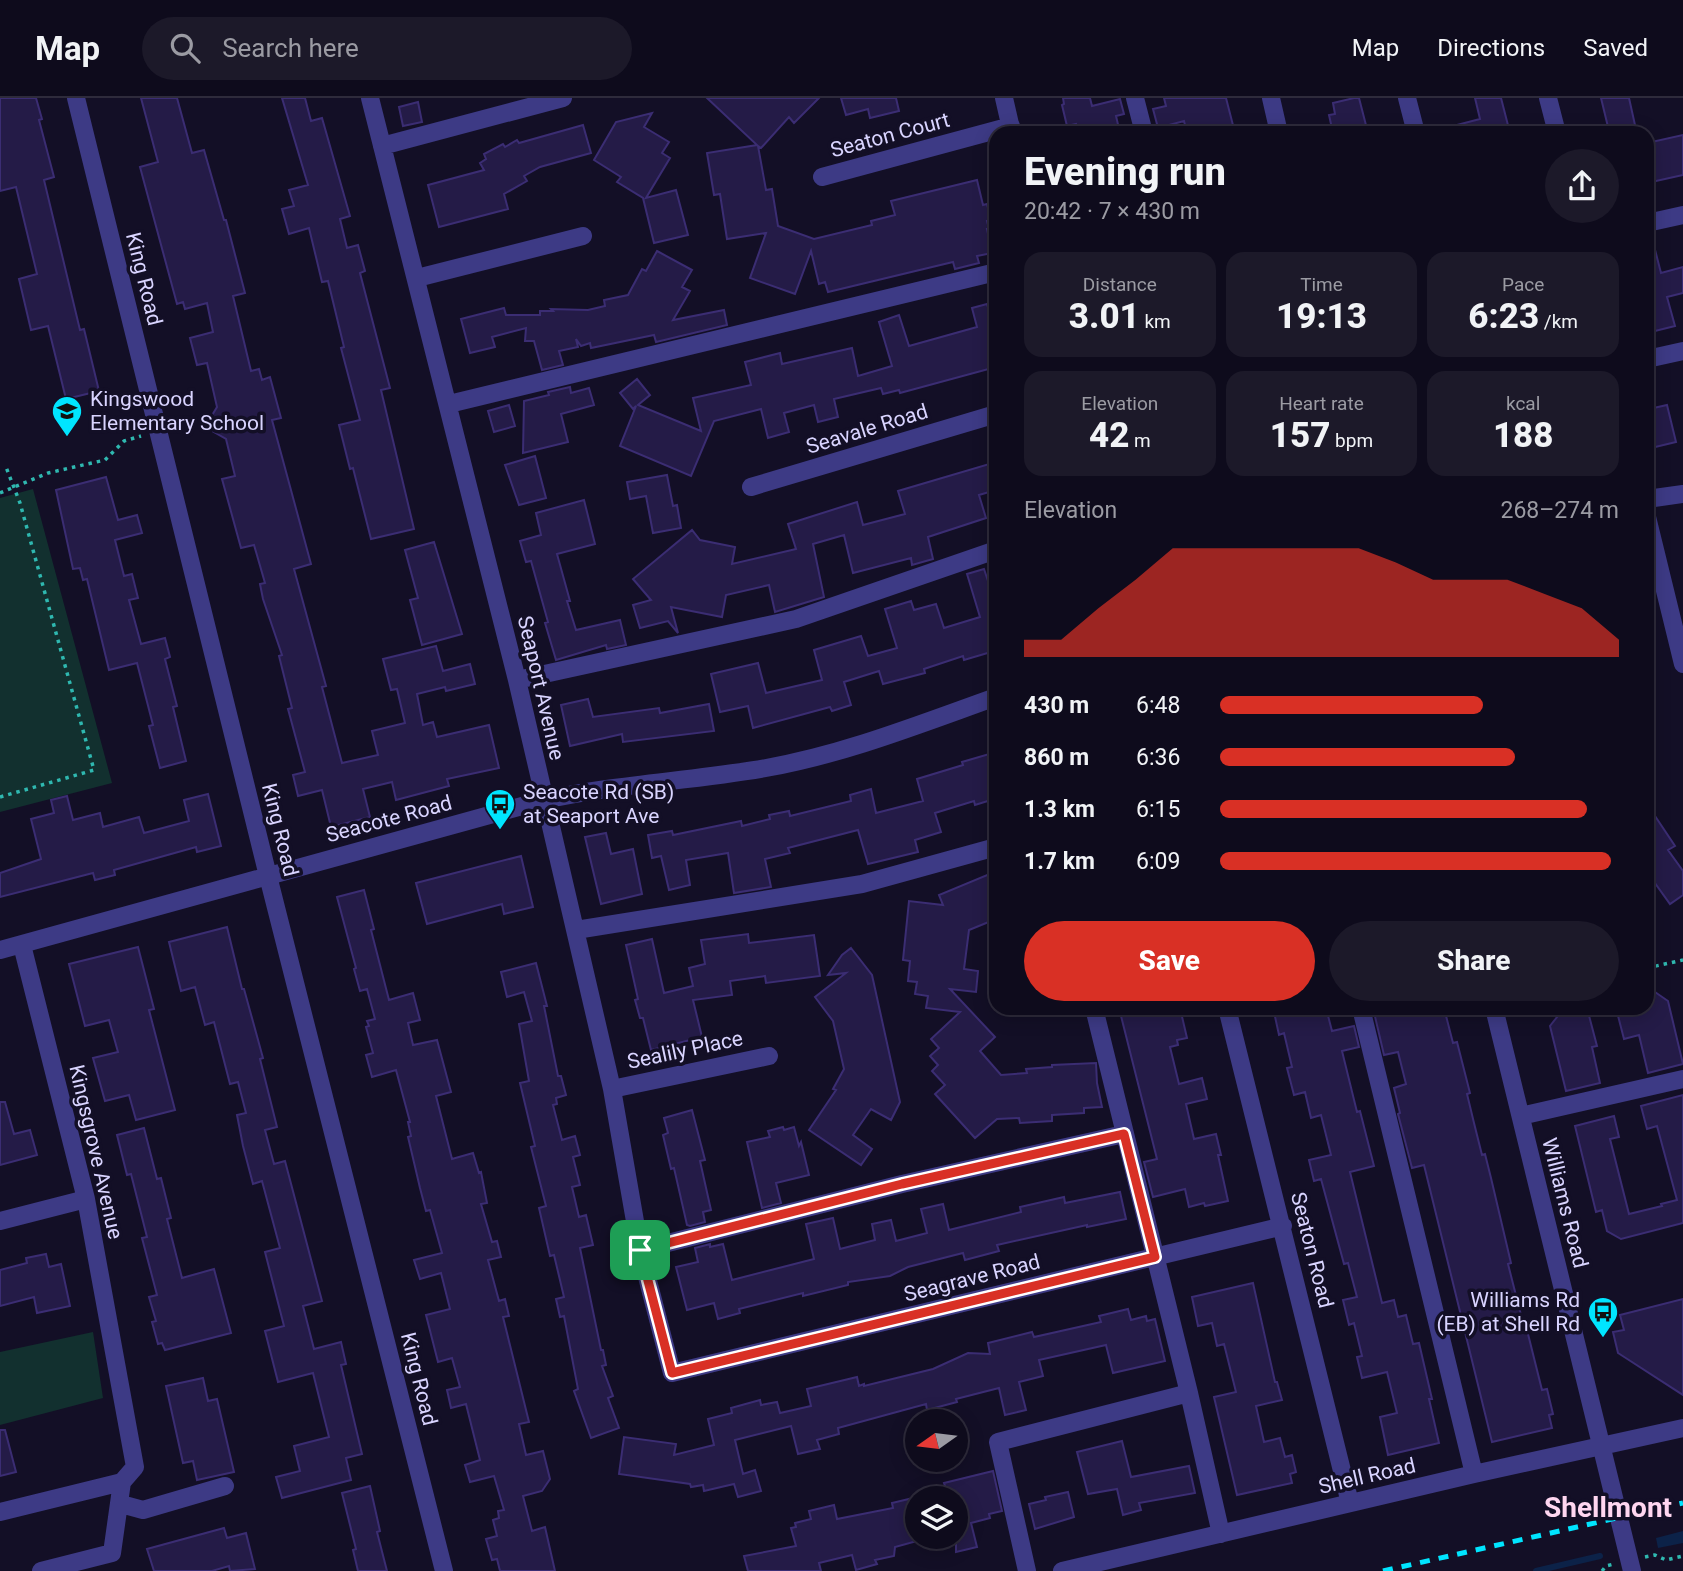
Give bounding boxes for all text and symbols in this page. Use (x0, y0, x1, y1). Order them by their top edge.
search box (142, 17, 632, 80)
text: Map (35, 29, 100, 68)
icon: search (166, 29, 204, 67)
text: Search here (222, 33, 359, 63)
text: Map (1352, 34, 1399, 62)
text: Directions (1437, 34, 1545, 62)
text: Saved (1583, 34, 1648, 62)
street label: Seaton Court (828, 108, 952, 162)
button: share (1545, 149, 1619, 223)
text: Evening run (1024, 150, 1226, 194)
text: 20:42 · 7 × 430 m (1024, 198, 1200, 225)
street label: King Road (121, 230, 167, 328)
text: Distance (1083, 273, 1157, 296)
text: Time (1300, 273, 1343, 296)
text: Pace (1502, 273, 1544, 296)
text: 3.01 (1069, 296, 1140, 337)
text: 19:13 (1276, 296, 1367, 337)
text: 6:23 (1468, 296, 1539, 337)
text: km (1140, 310, 1171, 333)
text: /km (1539, 310, 1578, 333)
place label: Kingswood Elementary School (90, 387, 264, 435)
text: Elevation (1081, 392, 1158, 415)
text: Heart rate (1279, 392, 1364, 415)
text: kcal (1506, 392, 1540, 415)
school or university icon: Kingswood Elementary School (50, 394, 84, 438)
street label: Seavale Road (803, 399, 931, 459)
text: 42 (1089, 415, 1129, 456)
text: 157 (1270, 415, 1330, 456)
text: 188 (1493, 415, 1553, 456)
text: m (1129, 429, 1151, 452)
text: bpm (1330, 429, 1373, 452)
text: Elevation (1024, 497, 1117, 524)
text: 268–274 m (1500, 497, 1619, 524)
street label: Seaport Avenue (513, 614, 569, 762)
text: 430 m (1024, 692, 1089, 719)
text: 6:48 (1136, 692, 1180, 719)
text: 860 m (1024, 744, 1089, 771)
text: 6:36 (1136, 744, 1180, 771)
place label: Seacote Rd (SB) at Seaport Ave (523, 780, 674, 828)
street label: King Road (257, 781, 303, 879)
bus stop icon: Seacote Rd (SB) at Seaport Ave (483, 787, 517, 831)
street label: Seacote Road (323, 791, 455, 847)
text: 1.3 km (1024, 796, 1095, 823)
text: 6:15 (1136, 796, 1180, 823)
text: 1.7 km (1024, 848, 1095, 875)
text: 6:09 (1136, 848, 1180, 875)
button: Save (1024, 921, 1315, 1001)
button: Share (1329, 921, 1619, 1001)
street label: Sealily Place (625, 1026, 745, 1074)
street label: Kingsgrove Avenue (64, 1063, 128, 1241)
street label: Williams Road (1537, 1136, 1593, 1270)
street label: Seaton Road (1286, 1190, 1338, 1310)
pin (610, 1220, 670, 1280)
icon: arrive (621, 1231, 659, 1269)
street label: Seagrave Road (901, 1249, 1043, 1307)
place label: Williams Rd (EB) at Shell Rd (1436, 1288, 1580, 1336)
bus stop icon: Williams Rd (EB) at Shell Rd (1586, 1295, 1620, 1339)
street label: King Road (396, 1330, 442, 1428)
north arrow (905, 1409, 968, 1472)
map controls (905, 1409, 968, 1549)
street label: Shell Road (1316, 1453, 1418, 1499)
button: layers (905, 1486, 968, 1549)
district label: Shellmont (1544, 1491, 1672, 1524)

